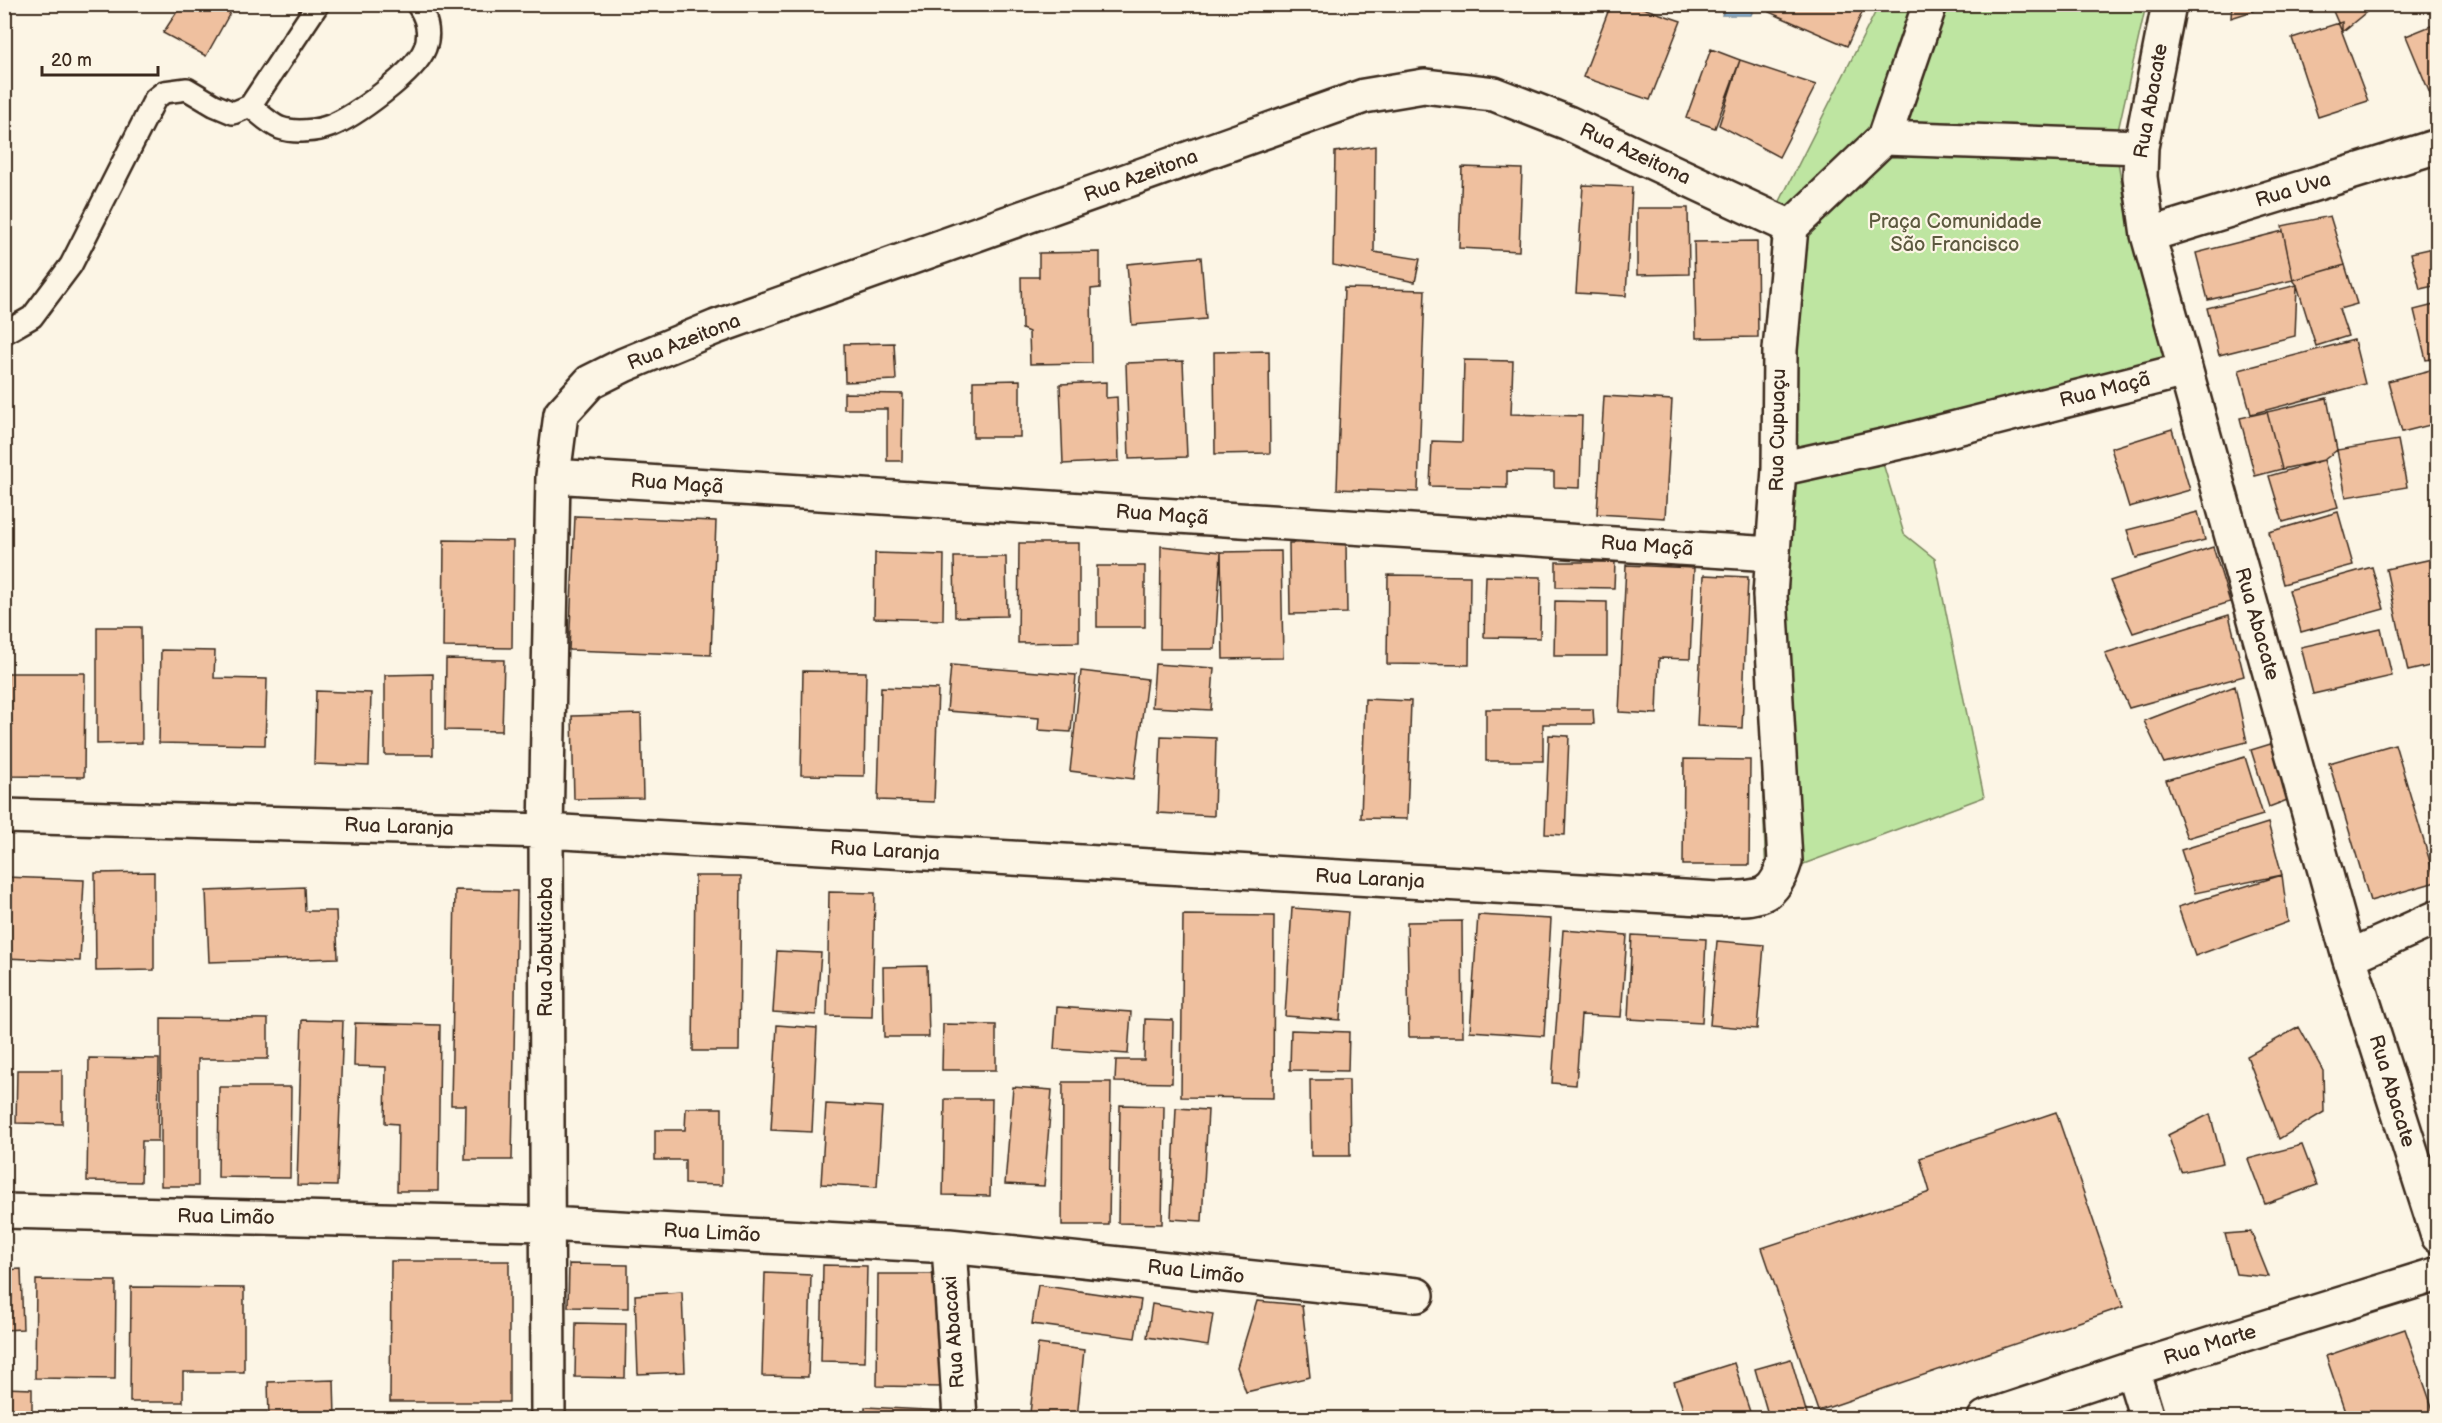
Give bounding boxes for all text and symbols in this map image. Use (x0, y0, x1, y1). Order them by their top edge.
scale bar (42, 39, 158, 77)
street label: Rua Abacate (2129, 42, 2173, 160)
text: 20 m (51, 50, 92, 71)
street label: Rua Azeitona (1576, 118, 1694, 190)
street label: Rua Azeitona (1081, 144, 1201, 208)
street label: Rua Uva (2252, 167, 2334, 213)
park label: Praça Comunidade São Francisco (1868, 210, 2042, 257)
street label: Rua Azeitona (624, 308, 744, 376)
street label: Rua Maçã (2057, 367, 2153, 413)
street label: Rua Cupuaçu (1765, 368, 1791, 492)
street label: Rua Maçã (630, 469, 724, 499)
street label: Rua Maçã (1115, 500, 1209, 530)
street label: Rua Maçã (1600, 531, 1694, 561)
street label: Rua Abacate (2229, 565, 2285, 683)
street label: Rua Laranja (344, 813, 454, 841)
street label: Rua Laranja (830, 836, 940, 866)
street label: Rua Laranja (1315, 864, 1425, 894)
street label: Rua Jabuticaba (534, 877, 558, 1017)
street label: Rua Abacate (2364, 1032, 2421, 1150)
street label: Rua Limão (177, 1204, 275, 1230)
street label: Rua Limão (663, 1218, 761, 1248)
street label: Rua Limão (1146, 1255, 1246, 1289)
street label: Rua Abacaxi (938, 1275, 970, 1389)
street label: Rua Marte (2161, 1320, 2259, 1370)

